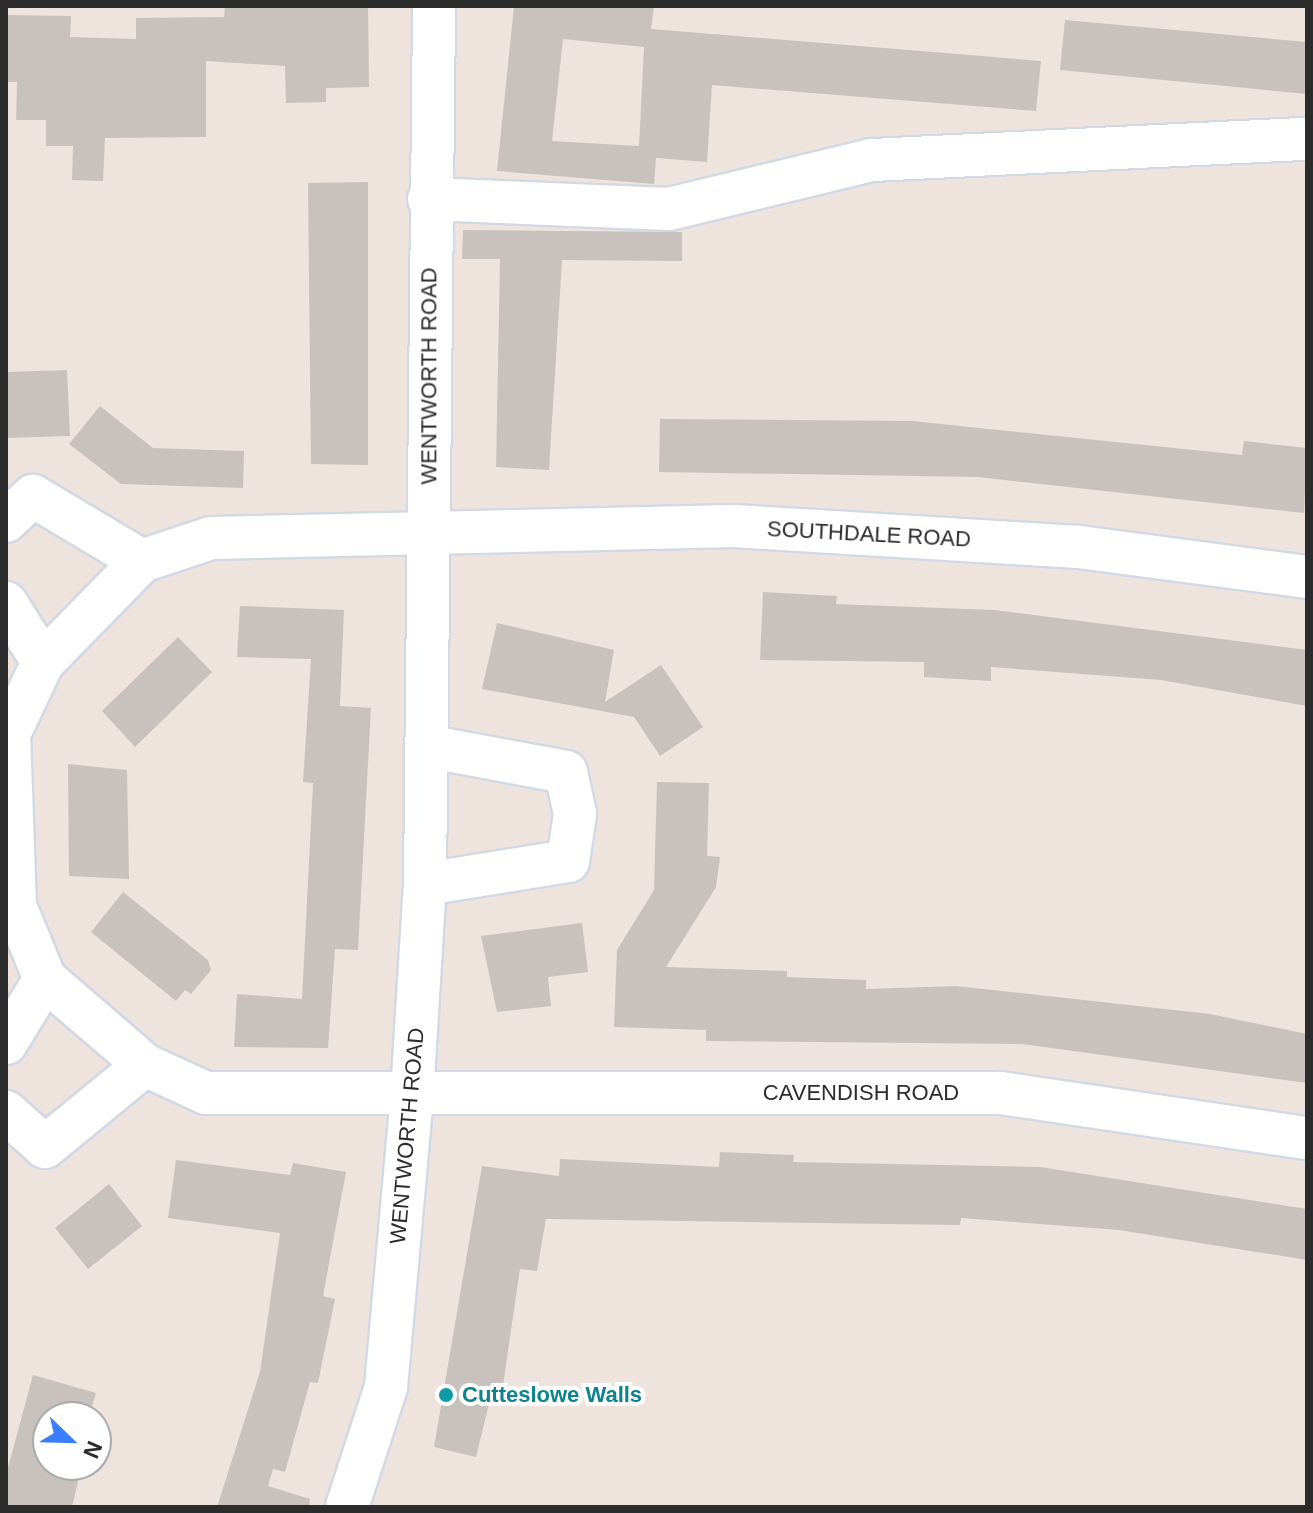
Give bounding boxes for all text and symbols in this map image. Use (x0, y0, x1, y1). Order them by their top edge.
street label: WENTWORTH ROAD (416, 267, 442, 485)
street label: SOUTHDALE ROAD (766, 515, 972, 553)
street label: WENTWORTH ROAD (384, 1027, 430, 1245)
street label: CAVENDISH ROAD (763, 1080, 959, 1106)
place label: Cutteslowe Walls (462, 1382, 642, 1408)
marker: Cutteslowe Walls (437, 1386, 455, 1404)
north arrow (32, 1401, 112, 1481)
text: N (78, 1438, 107, 1462)

